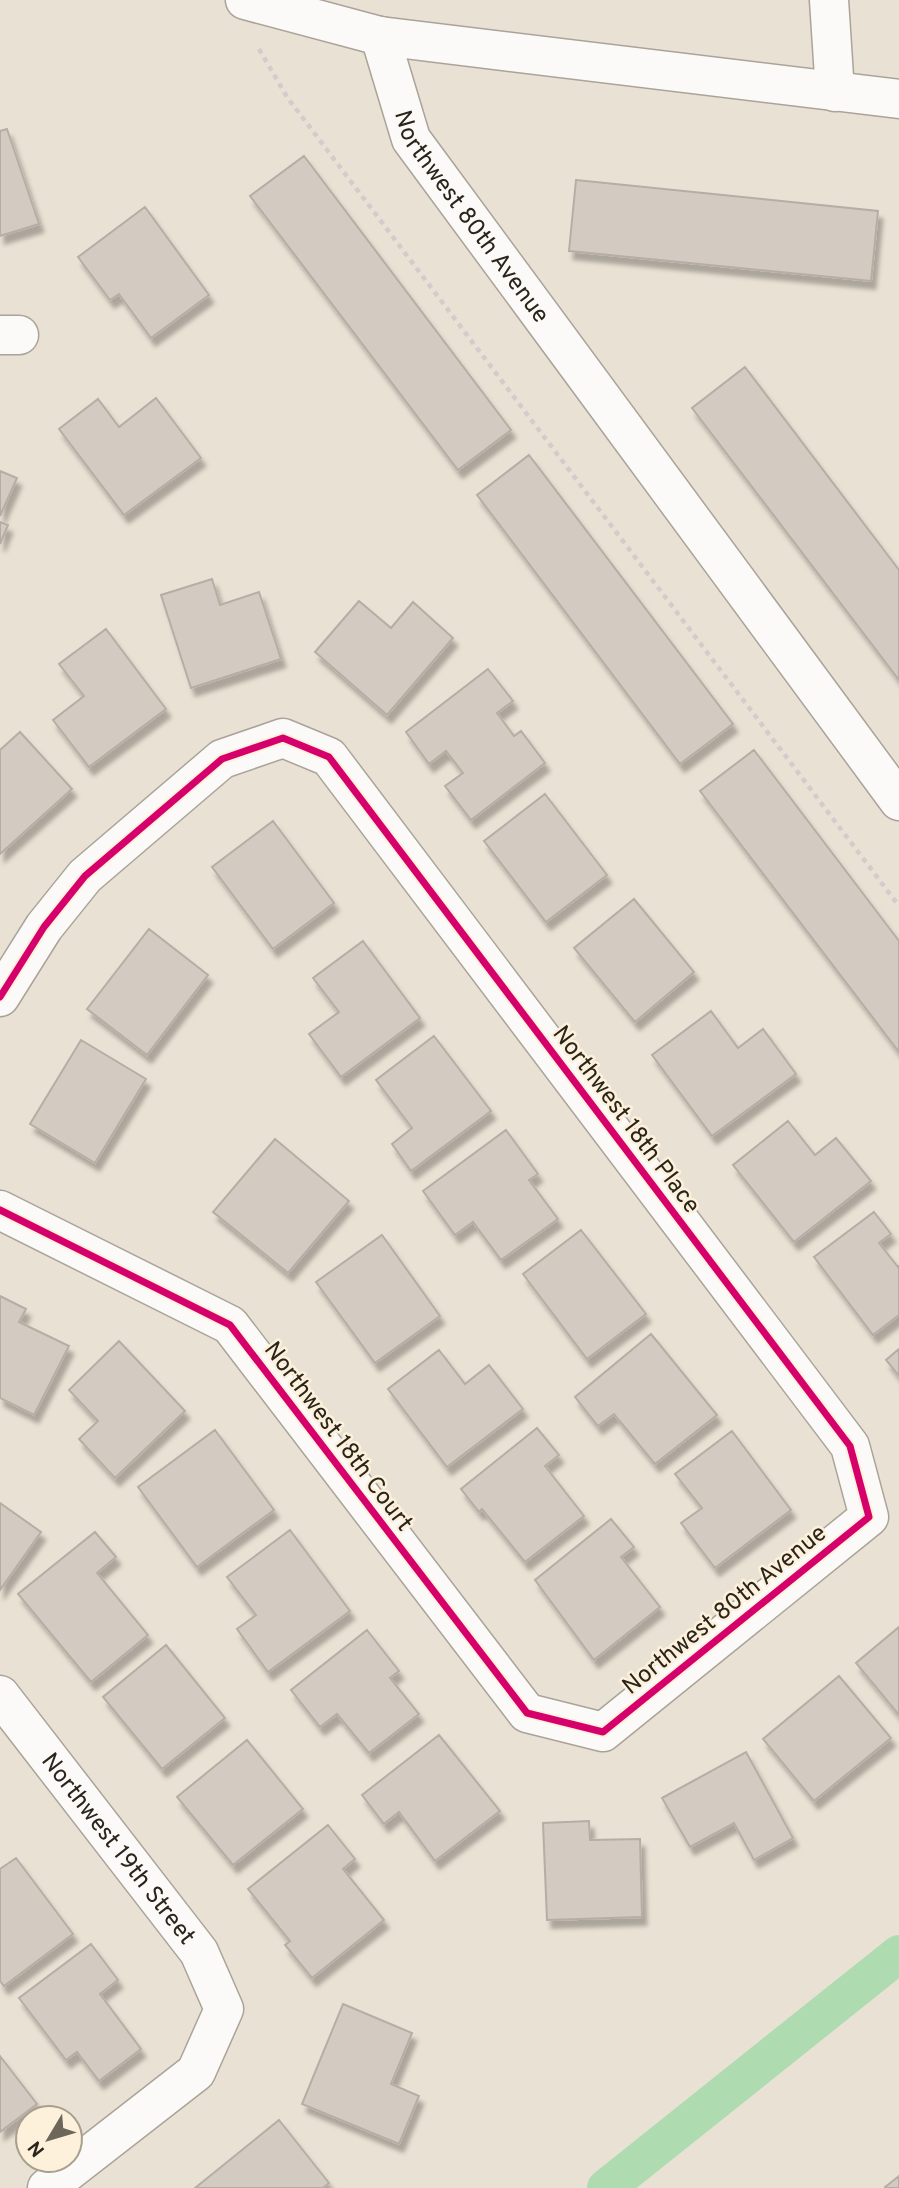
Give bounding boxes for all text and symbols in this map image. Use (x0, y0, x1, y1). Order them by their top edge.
street label: Northwest 80th Avenue (386, 107, 555, 330)
street label: Northwest 18th Place (545, 1020, 706, 1220)
street label: Northwest 18th Court (256, 1336, 418, 1538)
street label: Northwest 80th Avenue (617, 1519, 833, 1702)
street label: Northwest 19th Street (34, 1748, 201, 1951)
north arrow (14, 2104, 84, 2174)
text: N (24, 2135, 51, 2161)

